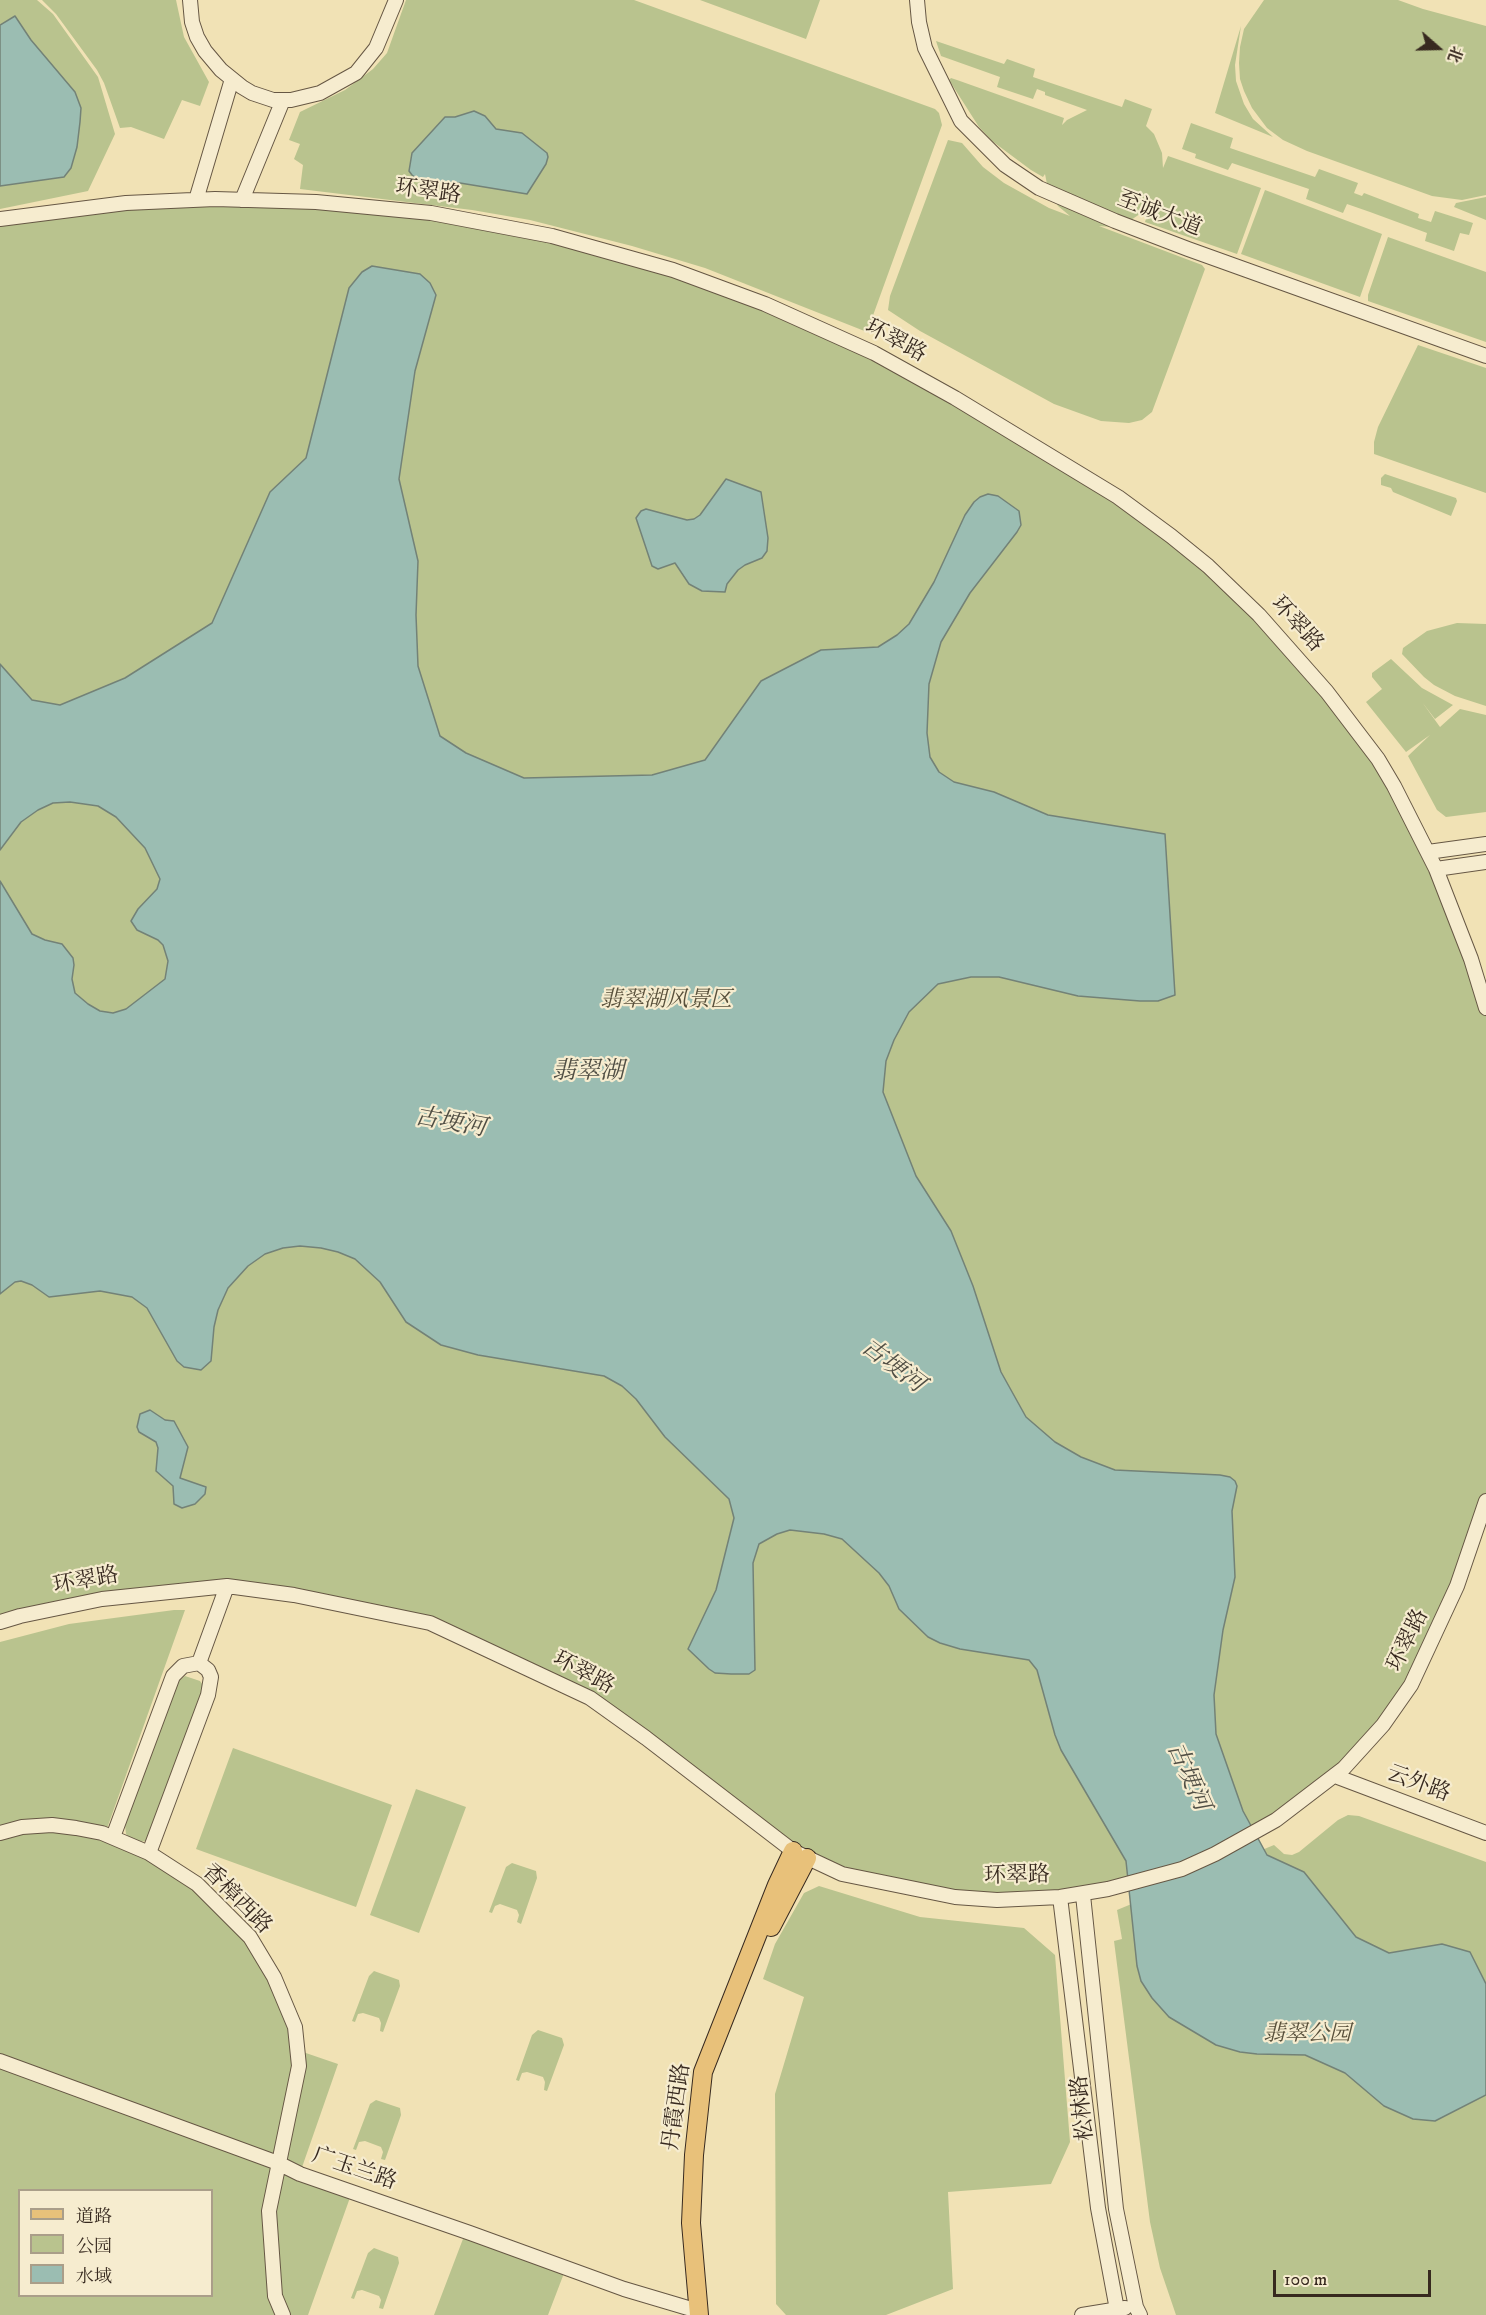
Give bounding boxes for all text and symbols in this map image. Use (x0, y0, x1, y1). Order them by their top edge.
north arrow (1408, 18, 1468, 78)
text: 北 (1443, 43, 1467, 65)
street label: 环翠路 (393, 175, 463, 211)
street label: 至诚大道 (1113, 187, 1205, 243)
street label: 环翠路 (860, 315, 930, 369)
street label: 环翠路 (1264, 592, 1328, 658)
park label: 翡翠湖风景区 (600, 988, 732, 1014)
water label: 翡翠湖 (552, 1059, 624, 1087)
water label: 古埂河 (412, 1104, 488, 1144)
water label: 古埂河 (855, 1334, 929, 1400)
street label: 环翠路 (51, 1563, 121, 1601)
street label: 环翠路 (1383, 1606, 1435, 1676)
street label: 环翠路 (548, 1647, 618, 1701)
water label: 古埂河 (1159, 1738, 1215, 1816)
street label: 云外路 (1382, 1761, 1454, 1809)
street label: 香樟西路 (196, 1860, 276, 1940)
street label: 环翠路 (984, 1863, 1050, 1891)
park label: 翡翠公园 (1263, 2022, 1351, 2048)
street label: 丹霞西路 (659, 2062, 697, 2152)
street label: 松林路 (1067, 2074, 1101, 2142)
street label: 广玉兰路 (308, 2143, 400, 2197)
legend (18, 2189, 213, 2297)
text: 道路 (76, 2206, 112, 2228)
text: 公园 (76, 2236, 112, 2258)
scale bar (1276, 2258, 1434, 2296)
text: 水域 (76, 2266, 112, 2288)
text: 100 m (1284, 2269, 1327, 2291)

